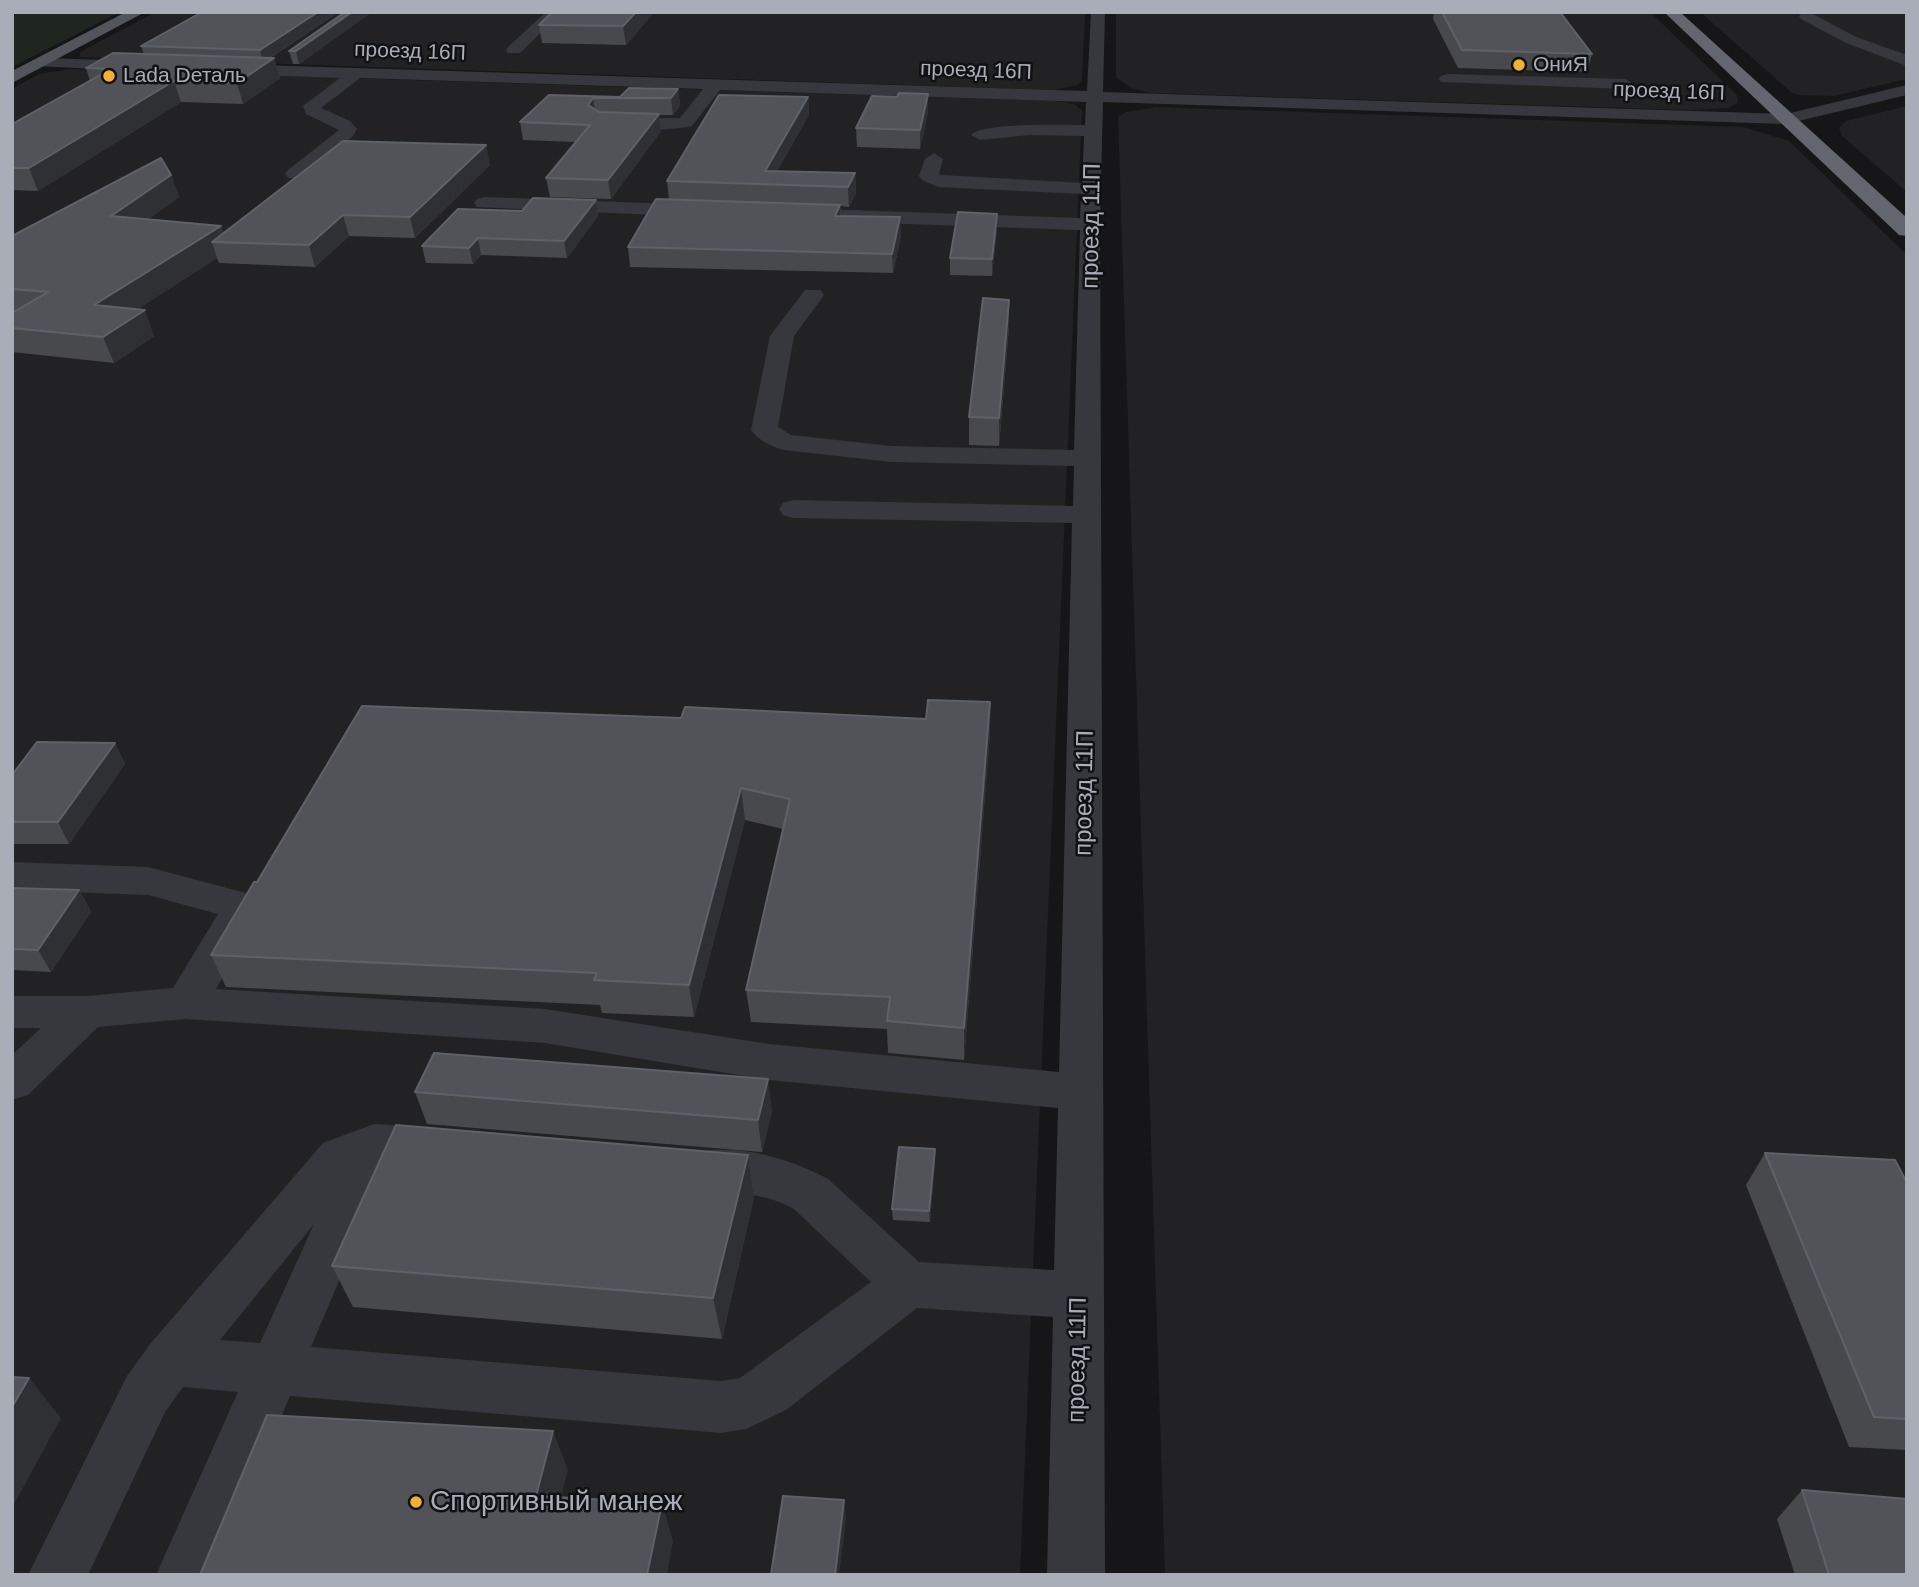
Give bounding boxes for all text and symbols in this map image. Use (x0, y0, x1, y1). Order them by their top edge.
street label: проезд 16П (354, 37, 466, 67)
place label: ОниЯ (1533, 52, 1588, 78)
street label: проезд 16П (920, 56, 1032, 86)
marker: ОниЯ (1511, 57, 1527, 73)
place label: Lada Dеталь (123, 63, 246, 89)
marker: Lada Dеталь (101, 68, 117, 84)
street label: проезд 16П (1613, 77, 1725, 107)
street label: проезд 11П (1077, 163, 1107, 289)
street label: проезд 11П (1070, 730, 1100, 856)
street label: проезд 11П (1063, 1297, 1093, 1423)
place label: Спортивный манеж (430, 1485, 683, 1519)
marker: Спортивный манеж (408, 1494, 424, 1510)

